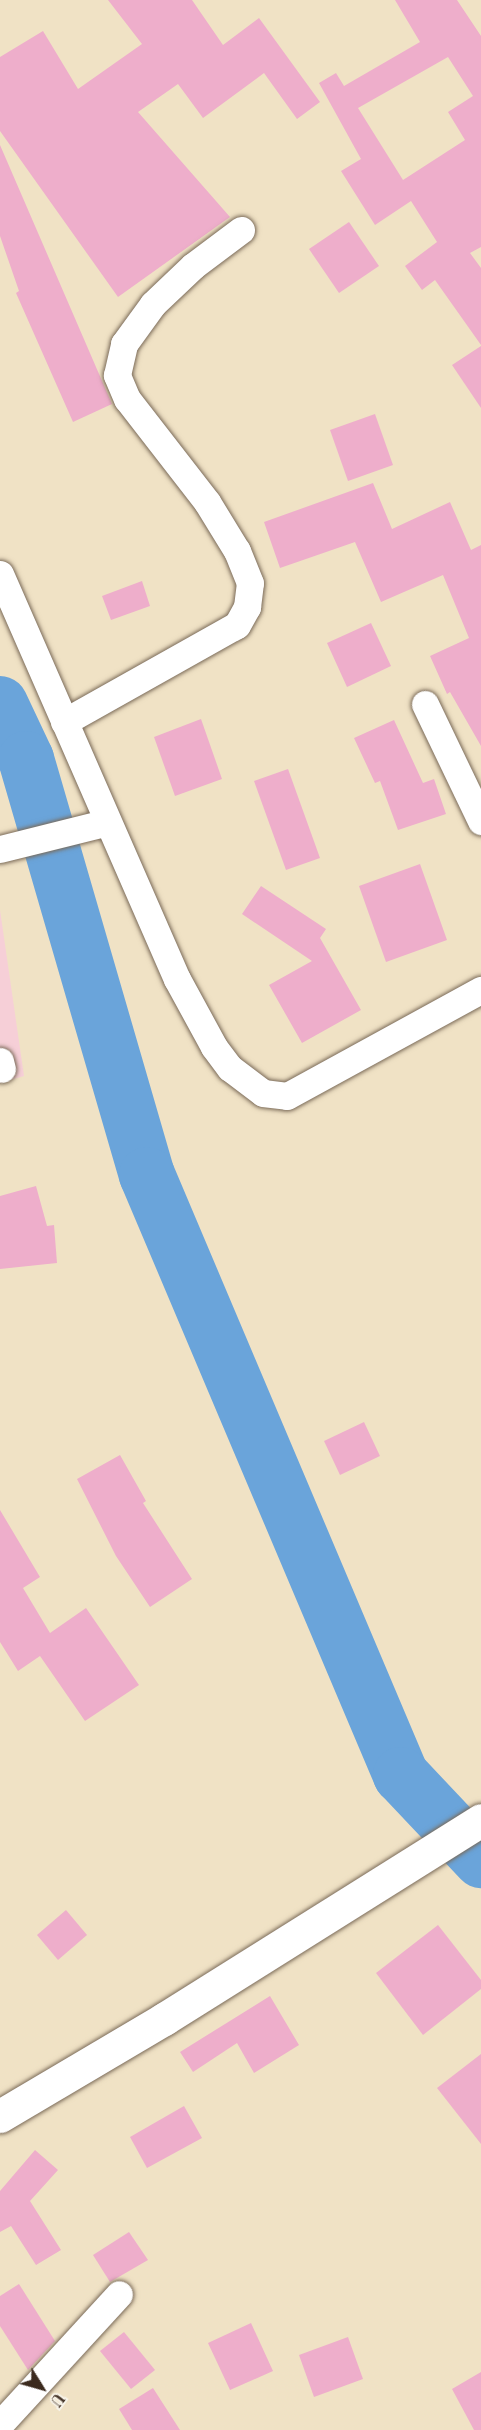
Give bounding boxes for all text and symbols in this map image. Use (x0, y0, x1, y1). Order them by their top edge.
north arrow (12, 2358, 72, 2418)
text: U (46, 2389, 67, 2409)

